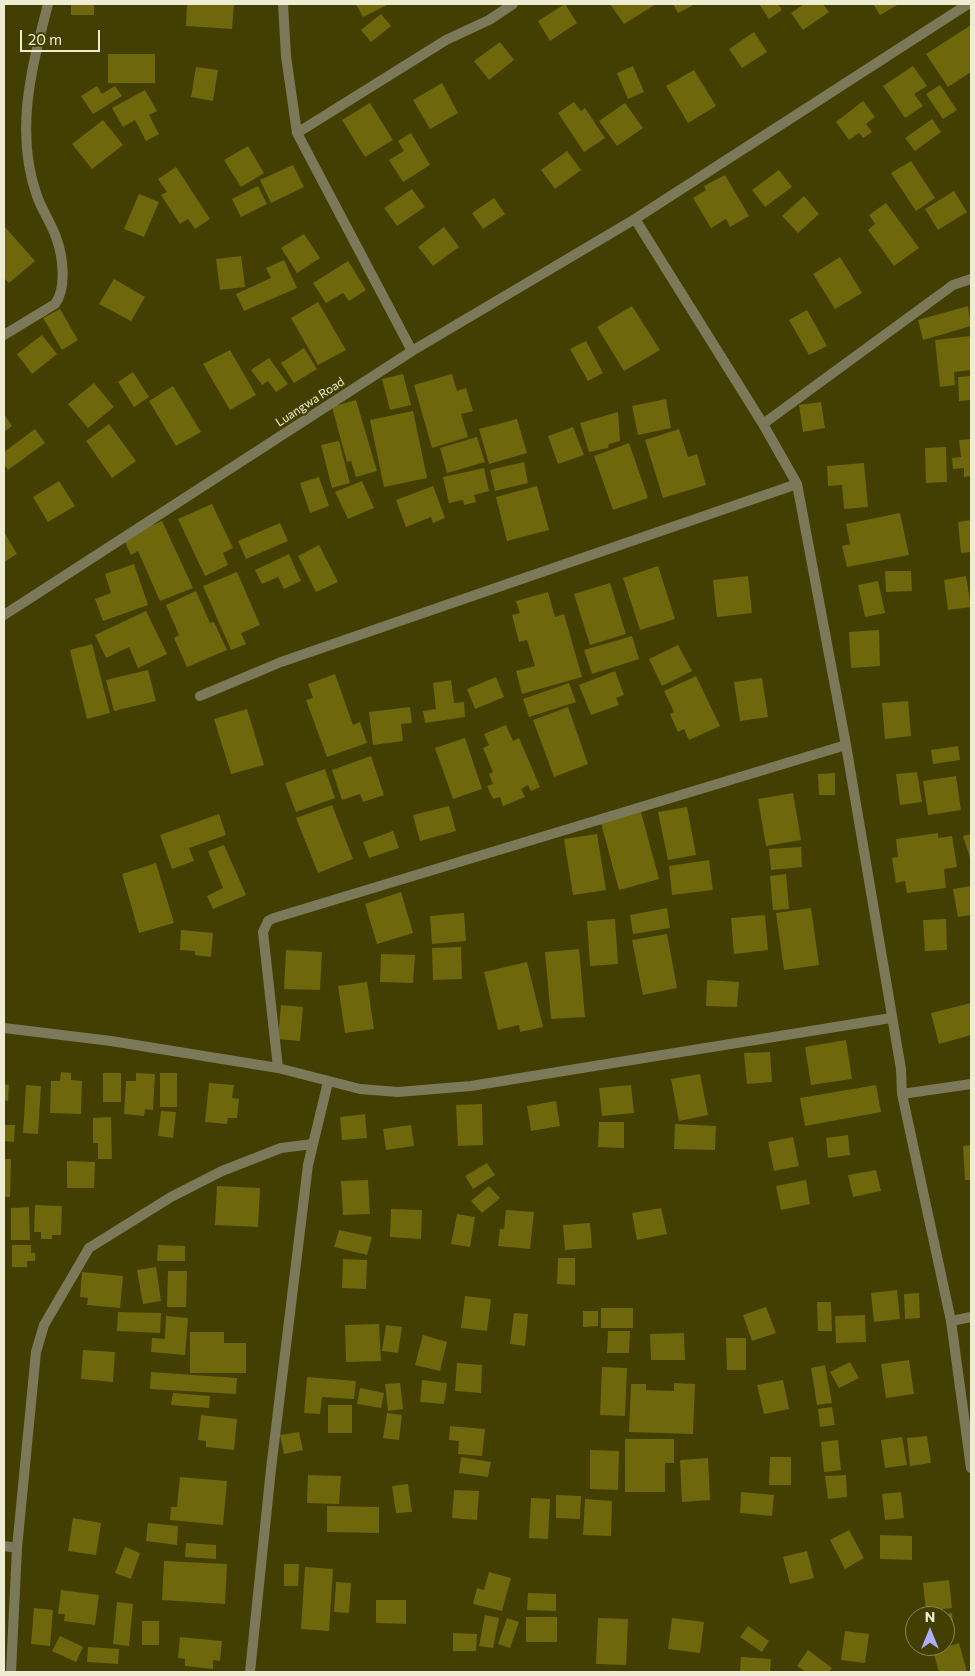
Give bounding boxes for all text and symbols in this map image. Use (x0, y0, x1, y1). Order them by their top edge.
scale bar (22, 20, 102, 52)
text: 20 m (28, 30, 62, 48)
street label: Luangwa Road (273, 374, 347, 430)
north arrow (905, 1606, 955, 1656)
text: N (925, 1608, 935, 1625)

